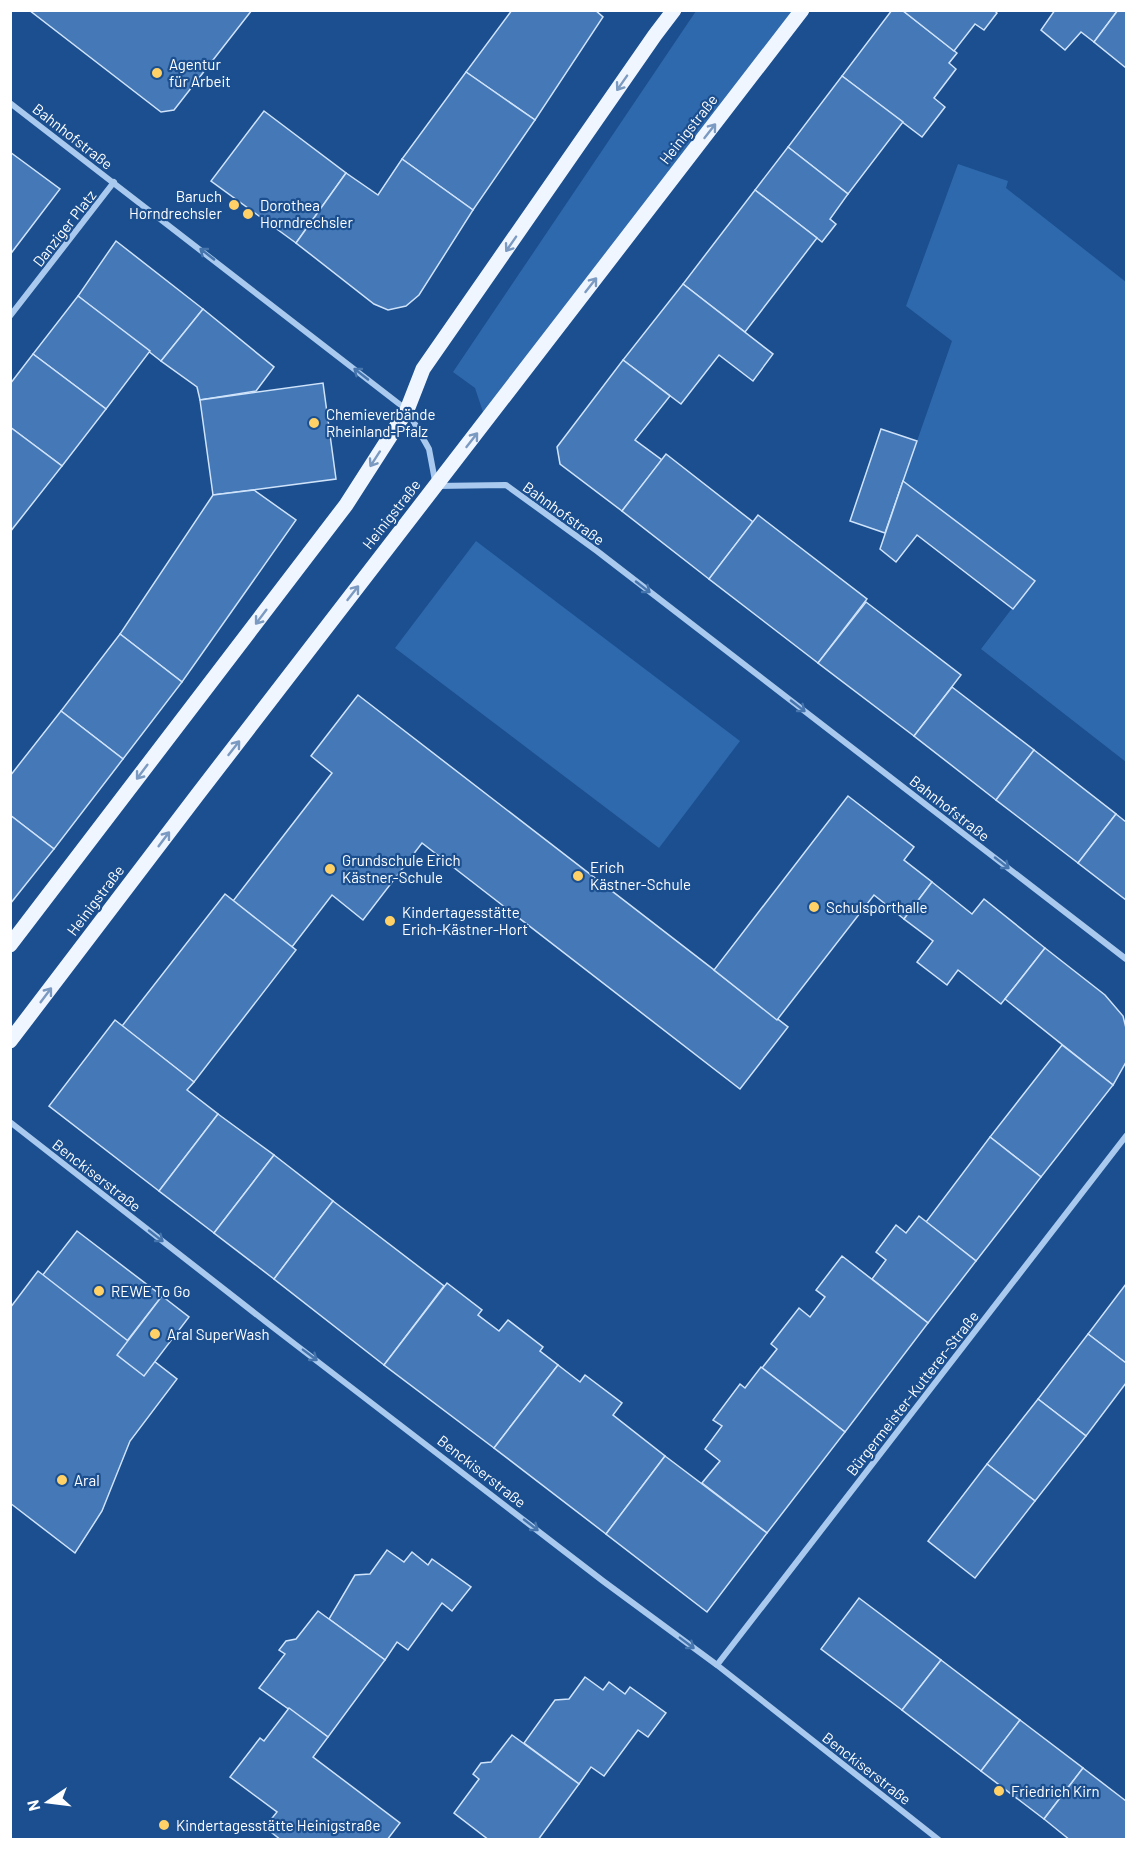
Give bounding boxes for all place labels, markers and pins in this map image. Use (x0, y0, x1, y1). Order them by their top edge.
place label: Agentur für Arbeit (169, 55, 231, 90)
marker: Agentur für Arbeit (150, 66, 164, 80)
place label: Baruch Horndrechsler (129, 187, 223, 222)
place label: Dorothea Horndrechsler (260, 196, 354, 231)
marker: Baruch Horndrechsler (227, 198, 241, 212)
marker: Dorothea Horndrechsler (241, 207, 255, 221)
place label: Chemieverbände Rheinland-Pfalz (326, 405, 435, 440)
marker: Chemieverbände Rheinland-Pfalz (307, 416, 321, 430)
place label: Grundschule Erich Kästner-Schule (342, 851, 461, 886)
place label: Erich Kästner-Schule (590, 858, 691, 893)
marker: Grundschule Erich Kästner-Schule (323, 862, 337, 876)
marker: Erich Kästner-Schule (571, 869, 585, 883)
place label: Schulsporthalle (826, 898, 927, 916)
marker: Schulsporthalle (807, 900, 821, 914)
place label: Kindertagesstätte Erich-Kästner-Hort (402, 903, 528, 938)
marker: Kindertagesstätte Erich-Kästner-Hort (383, 914, 397, 928)
place label: REWE To Go (111, 1282, 191, 1300)
marker: REWE To Go (92, 1284, 106, 1298)
place label: Aral SuperWash (167, 1325, 270, 1343)
marker: Aral SuperWash (148, 1327, 162, 1341)
place label: Aral (74, 1471, 100, 1489)
marker: Aral (55, 1473, 69, 1487)
place label: Friedrich Kirn (1011, 1782, 1100, 1800)
marker: Friedrich Kirn (992, 1784, 1006, 1798)
place label: Kindertagesstätte Heinigstraße (176, 1816, 380, 1834)
marker: Kindertagesstätte Heinigstraße (157, 1818, 171, 1832)

